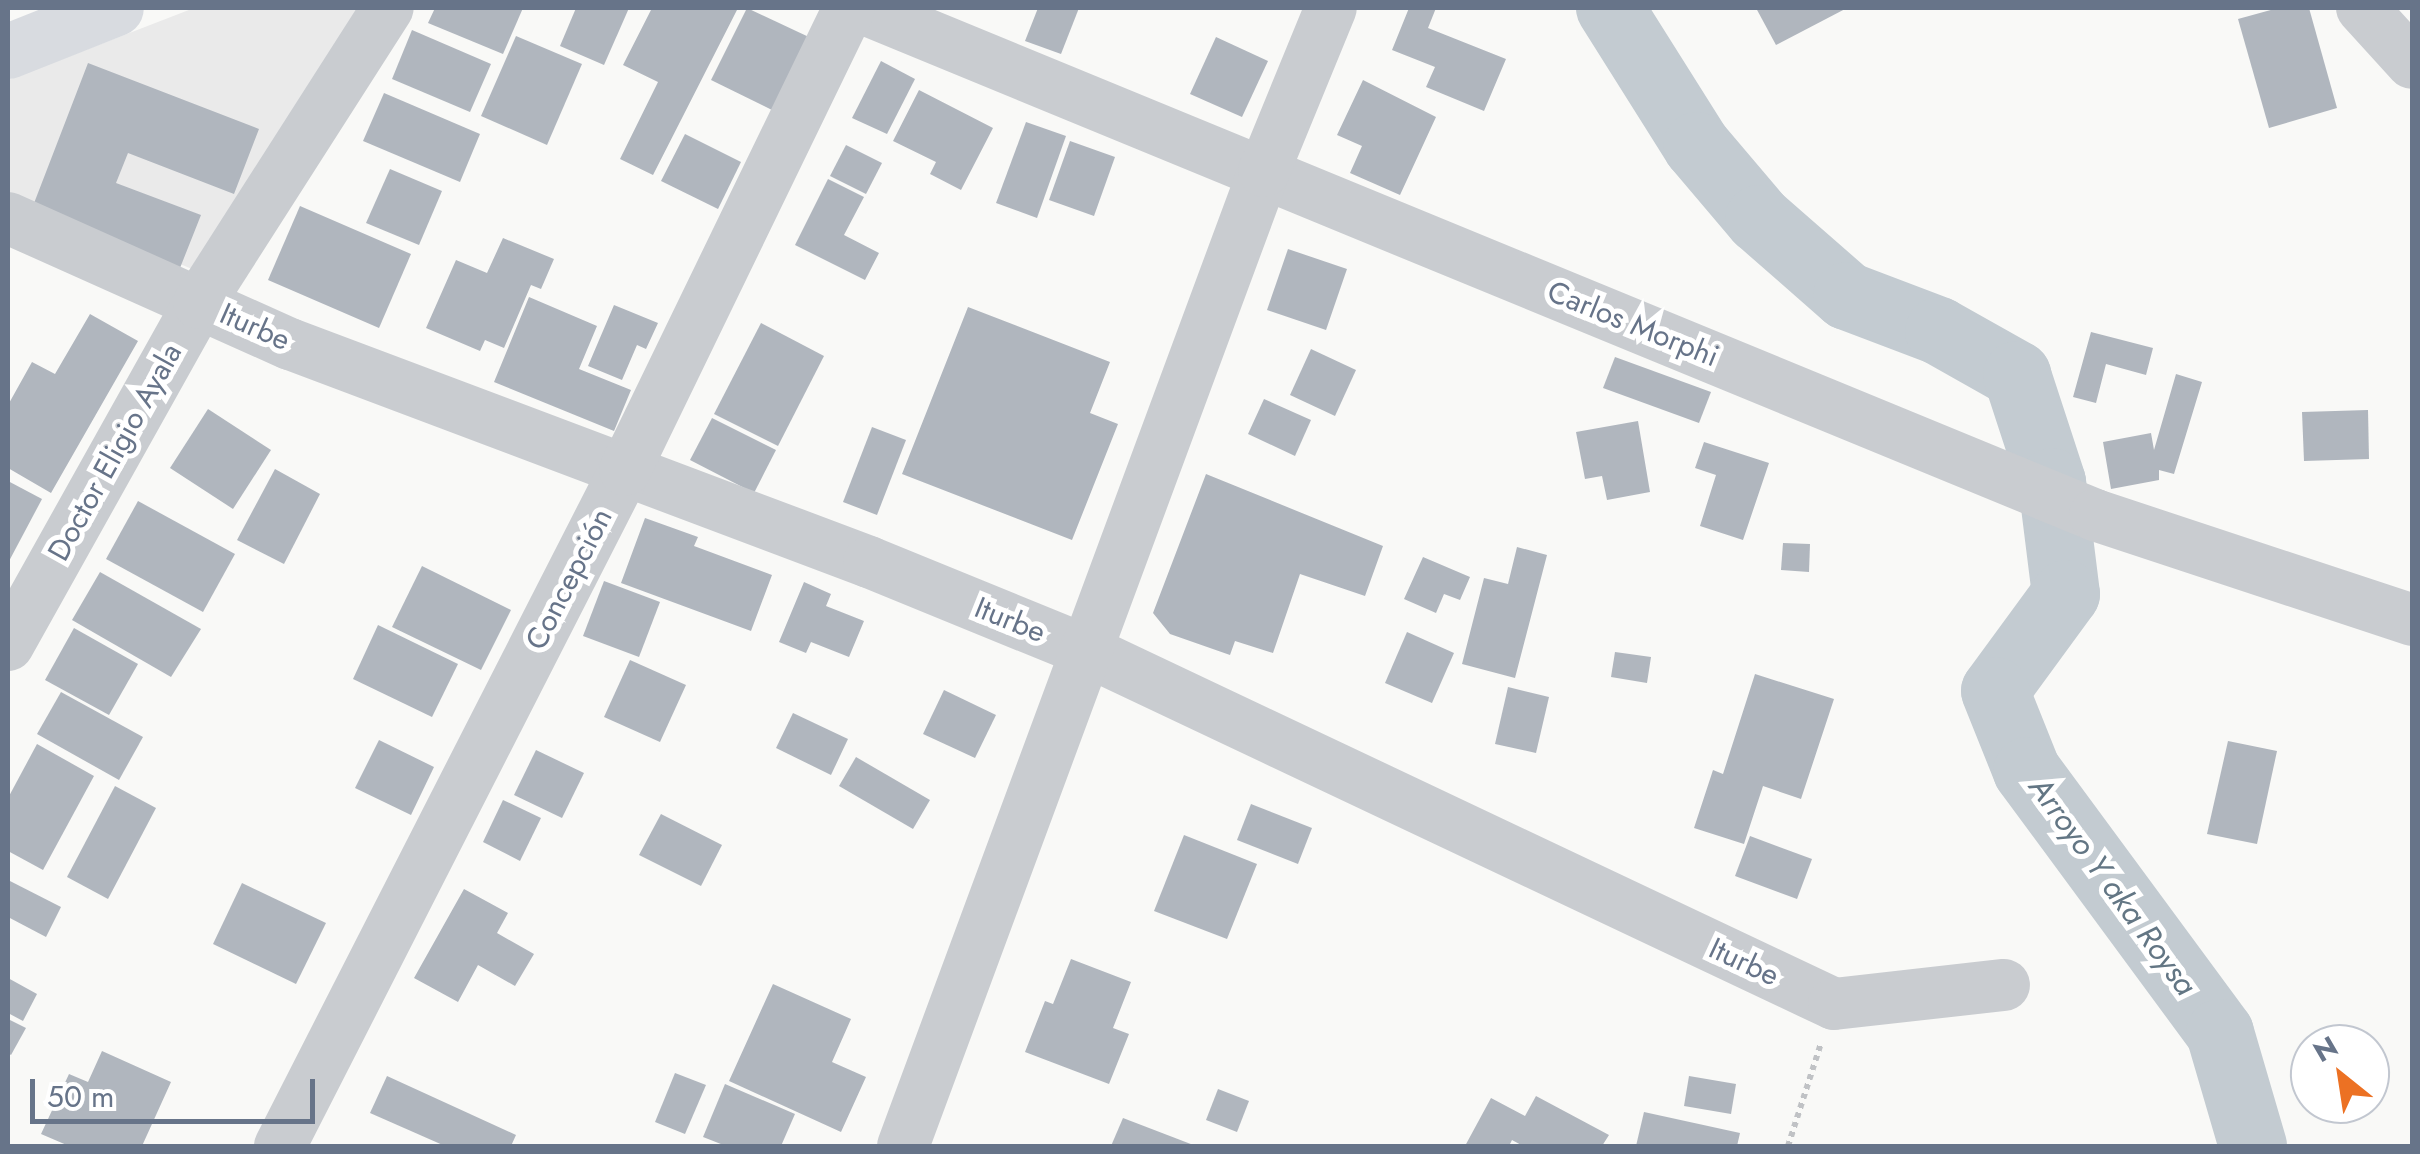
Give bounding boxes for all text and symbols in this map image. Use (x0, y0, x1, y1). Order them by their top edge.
street label: Carlos Morphi (1542, 273, 1724, 375)
street label: Iturbe (214, 296, 296, 358)
street label: Doctor Eligio Ayala (40, 337, 190, 567)
street label: Concepción (518, 502, 620, 656)
street label: Iturbe (969, 590, 1051, 650)
water label: Arroyo Y aka Roysa (2021, 769, 2205, 1003)
street label: Iturbe (1703, 930, 1785, 994)
north arrow (2290, 1024, 2390, 1124)
text: N (2306, 1026, 2346, 1073)
scale bar (35, 1059, 320, 1121)
text: 50 m (47, 1075, 114, 1118)

